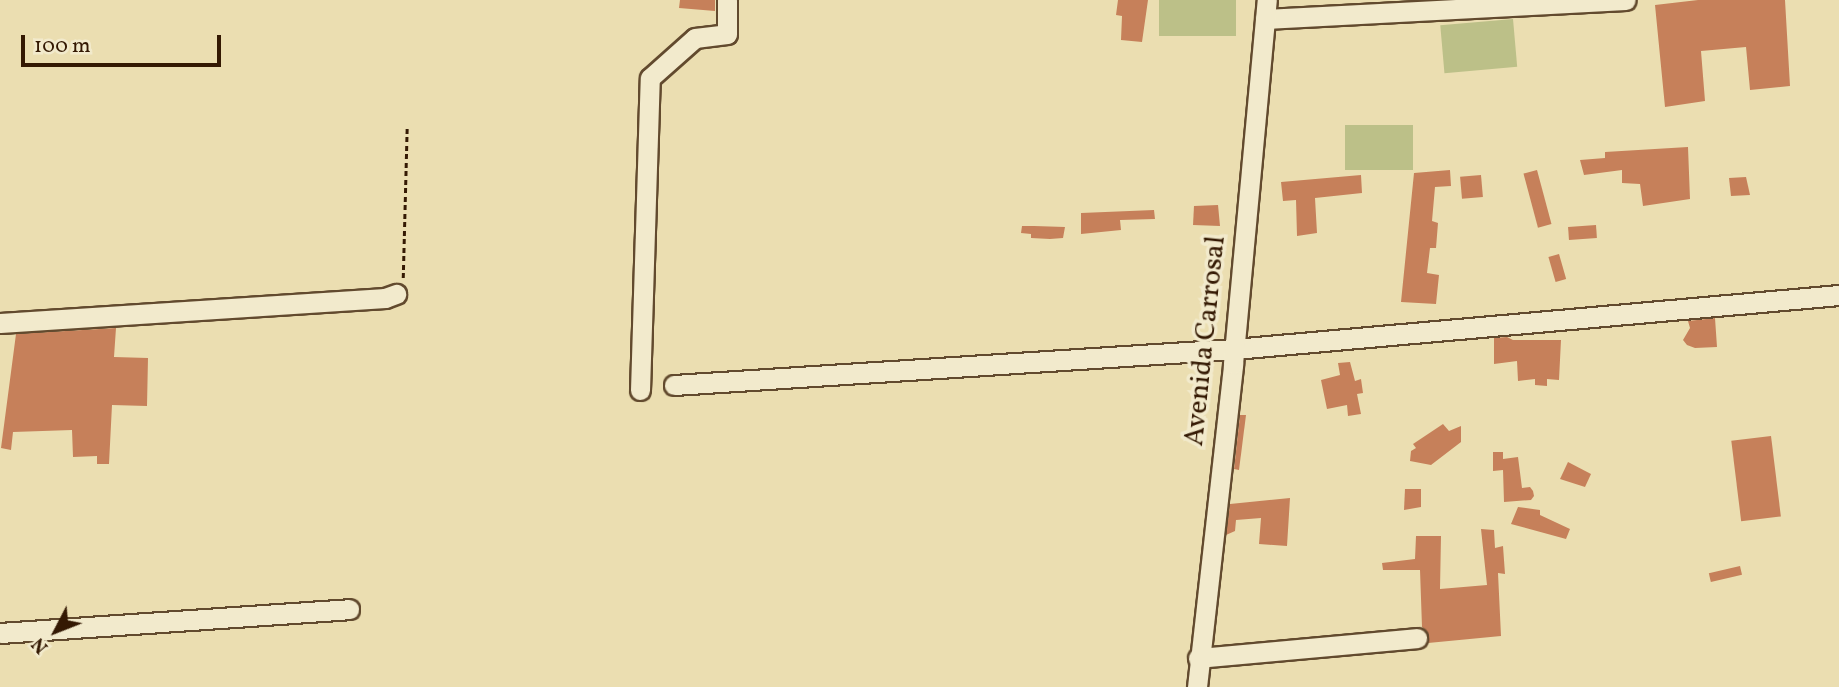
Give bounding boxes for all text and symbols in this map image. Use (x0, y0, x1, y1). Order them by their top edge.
scale bar (24, 21, 224, 65)
text: 100 m (34, 32, 91, 61)
street label: Avenida Carrosal (1178, 234, 1234, 448)
north arrow (21, 596, 91, 666)
text: N (26, 631, 55, 659)

